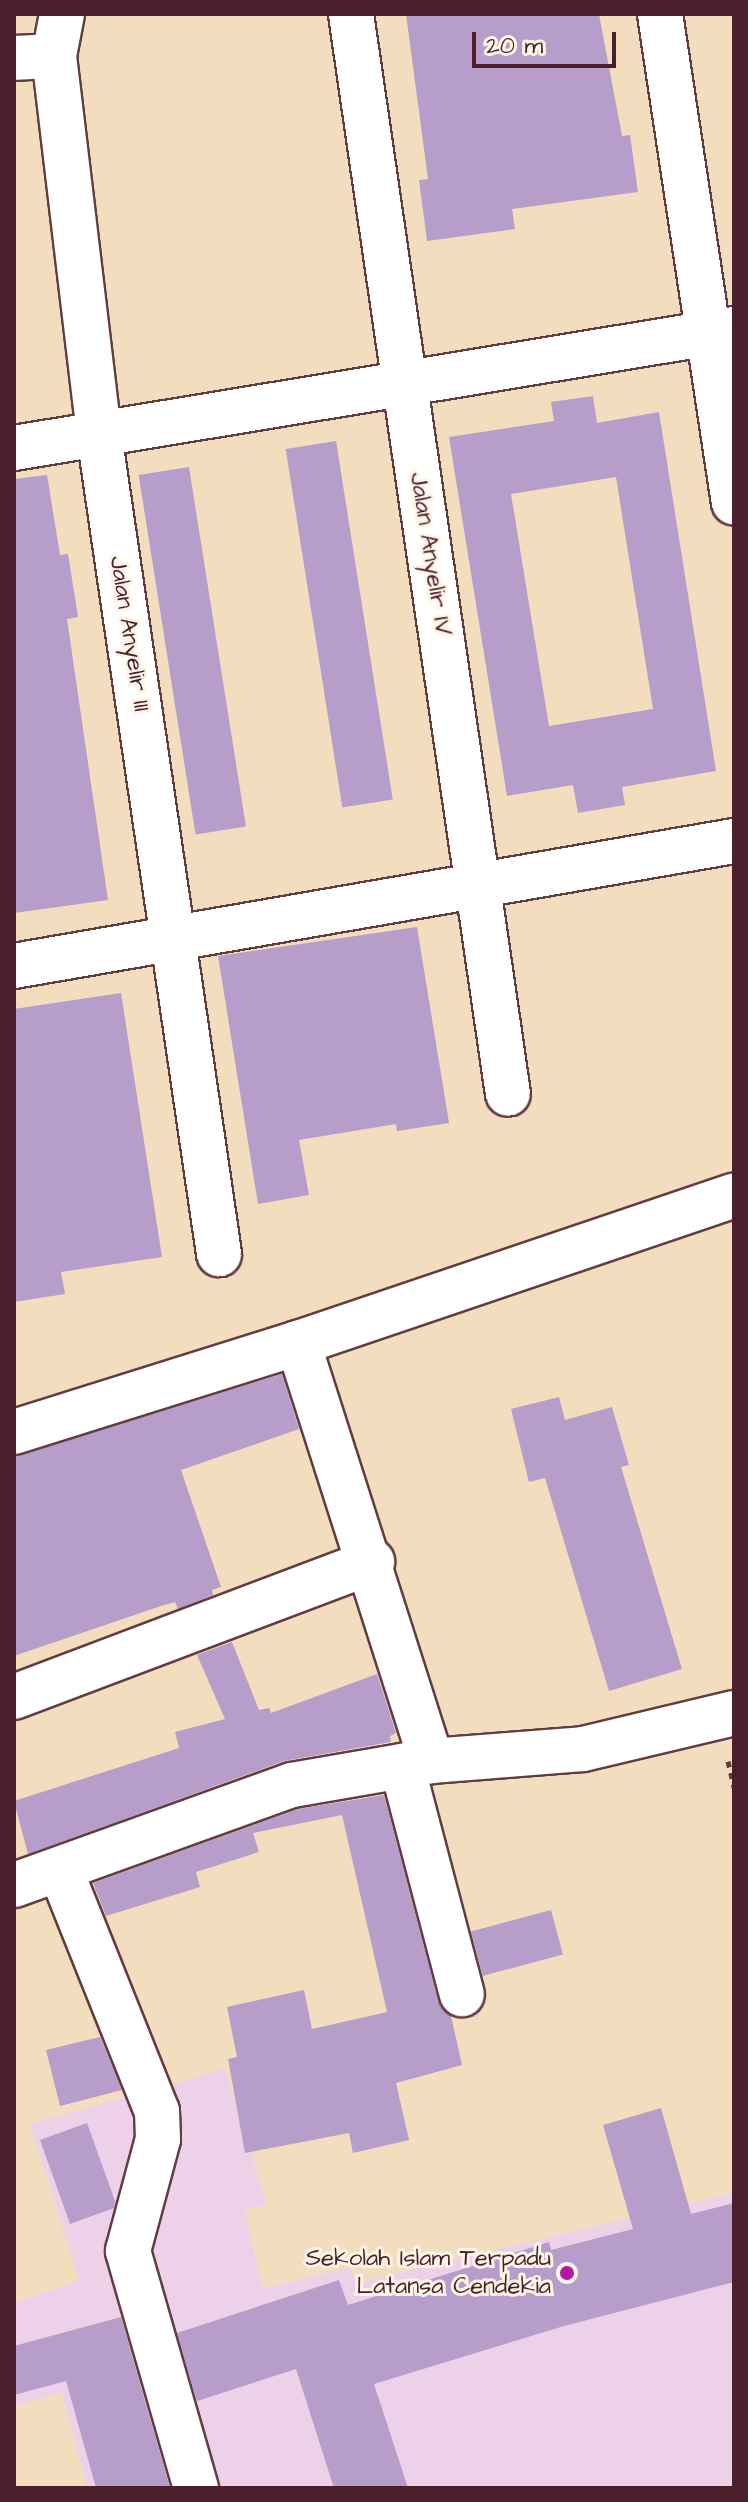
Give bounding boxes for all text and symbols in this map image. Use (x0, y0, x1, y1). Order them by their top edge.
scale bar (476, 16, 620, 66)
text: 20 m (486, 29, 543, 63)
street label: Jalan Anyelir IV (403, 470, 457, 638)
street label: Jalan Anyelir III (102, 554, 156, 714)
place label: Sekolah Islam Terpadu Latansa Cendekia (306, 2245, 551, 2301)
marker: Sekolah Islam Terpadu Latansa Cendekia (558, 2264, 576, 2282)

